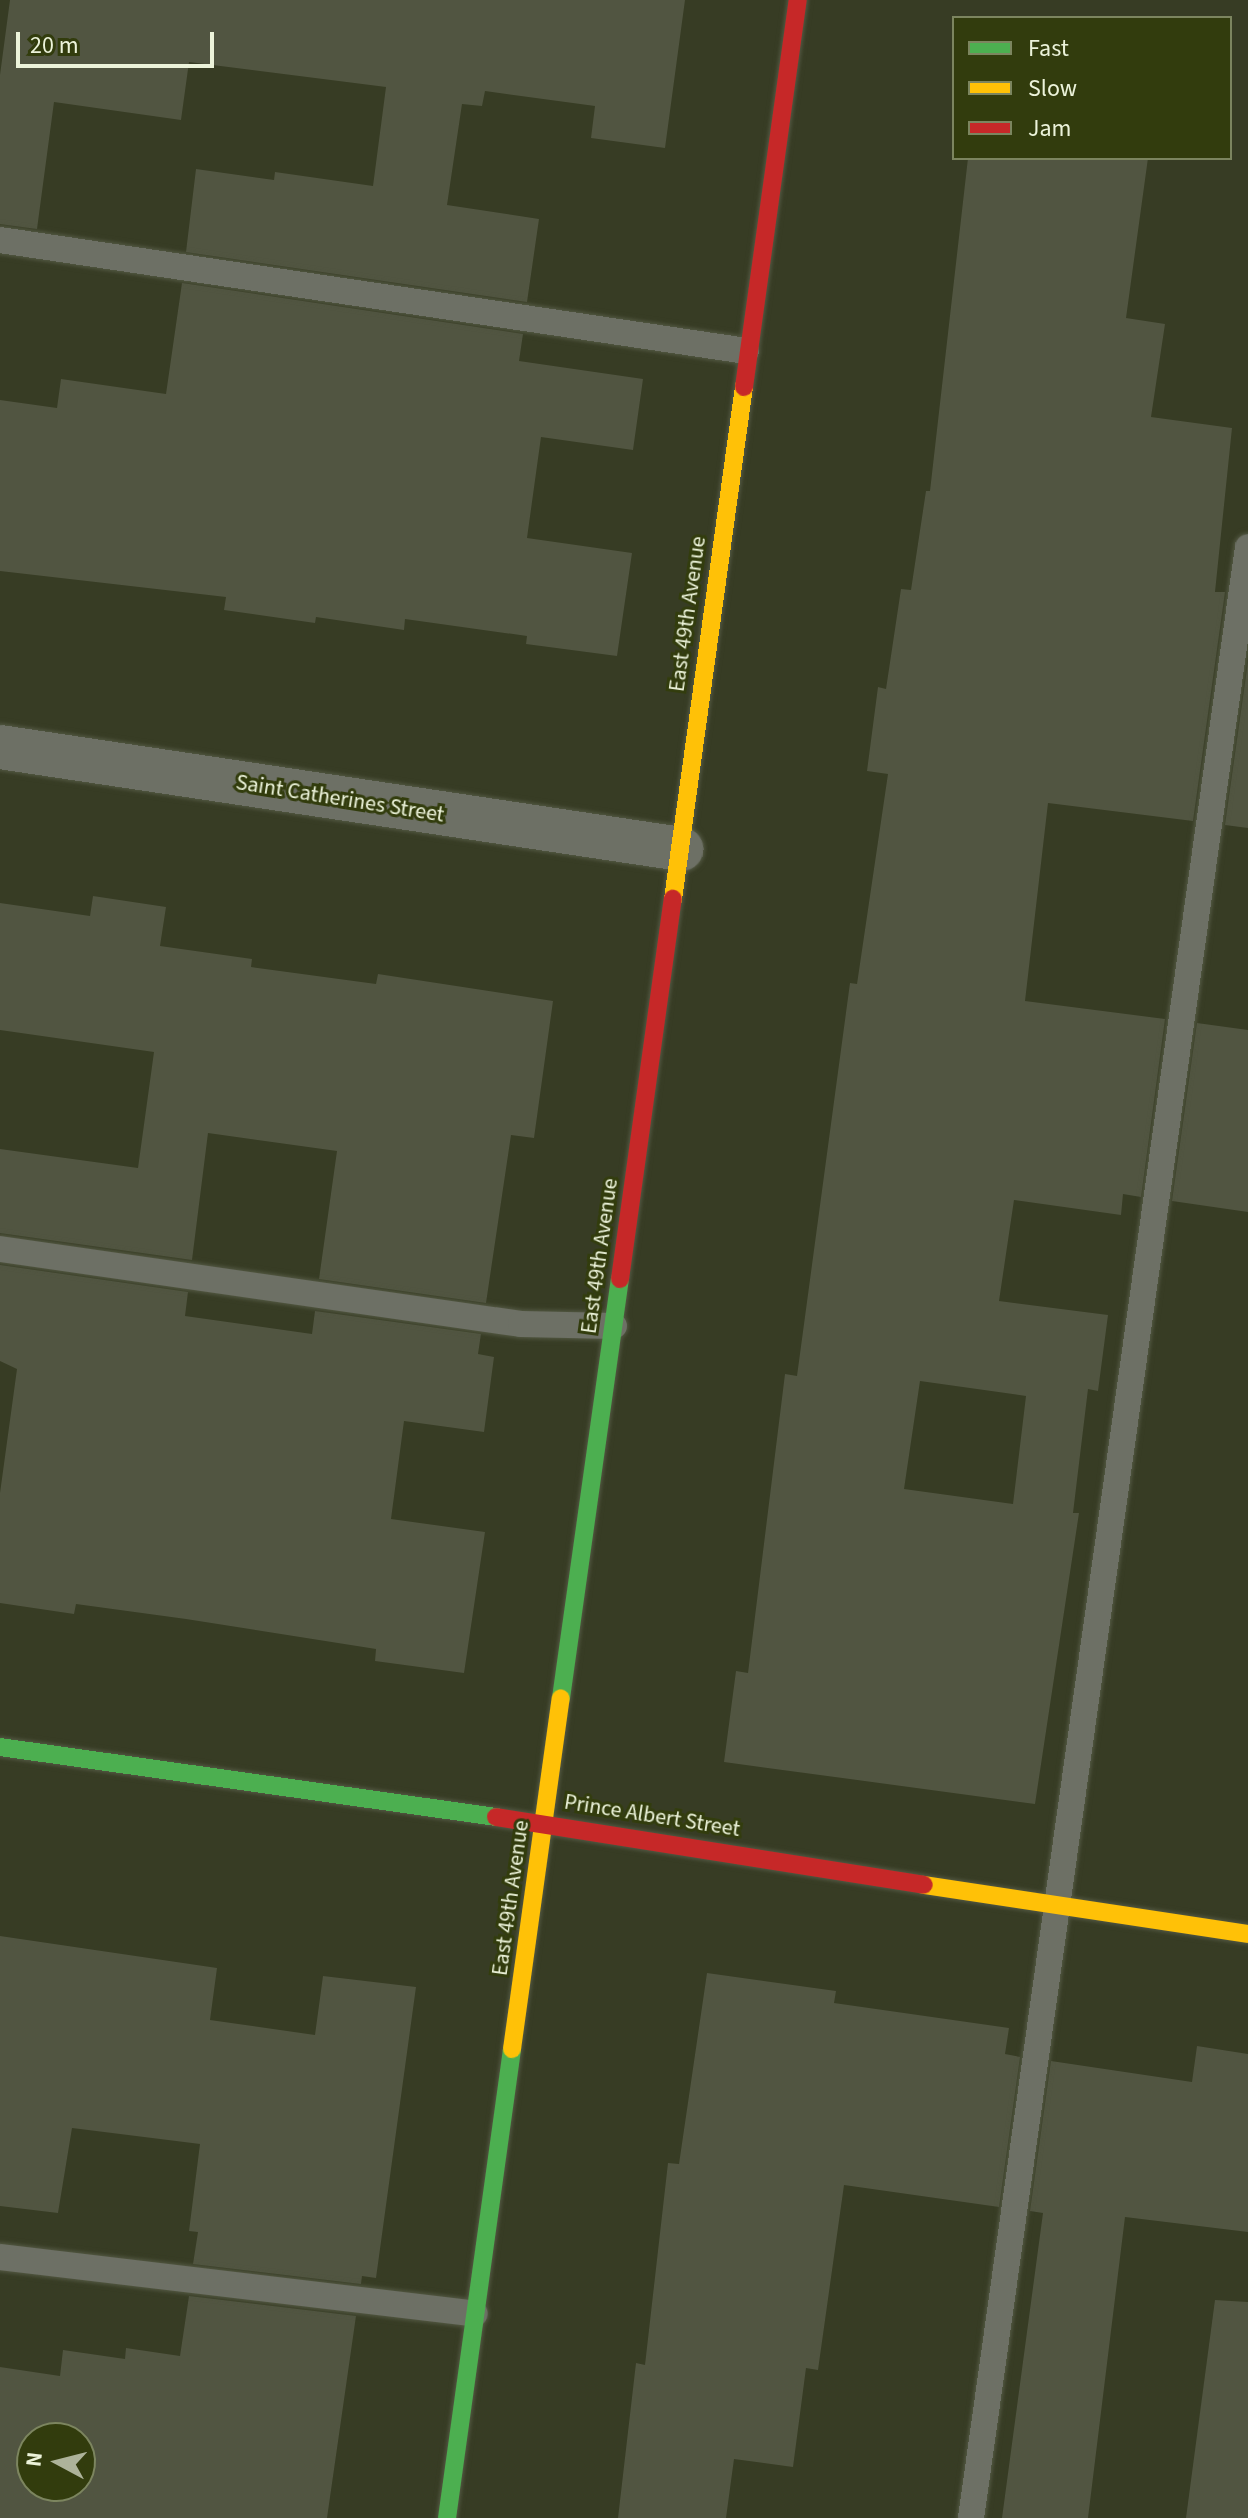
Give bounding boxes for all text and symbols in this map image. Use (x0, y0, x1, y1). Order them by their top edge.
scale bar (20, 16, 218, 66)
legend (952, 16, 1232, 160)
text: 20 m (30, 28, 79, 63)
text: Fast (1028, 31, 1069, 66)
text: Slow (1028, 71, 1077, 106)
text: Jam (1028, 111, 1072, 146)
street label: East 49th Avenue (664, 535, 712, 693)
street label: Saint Catherines Street (234, 769, 446, 829)
street label: East 49th Avenue (576, 1177, 624, 1335)
street label: Prince Albert Street (562, 1789, 742, 1843)
street label: East 49th Avenue (487, 1819, 535, 1977)
north arrow (16, 2422, 96, 2502)
text: N (17, 2450, 51, 2469)

